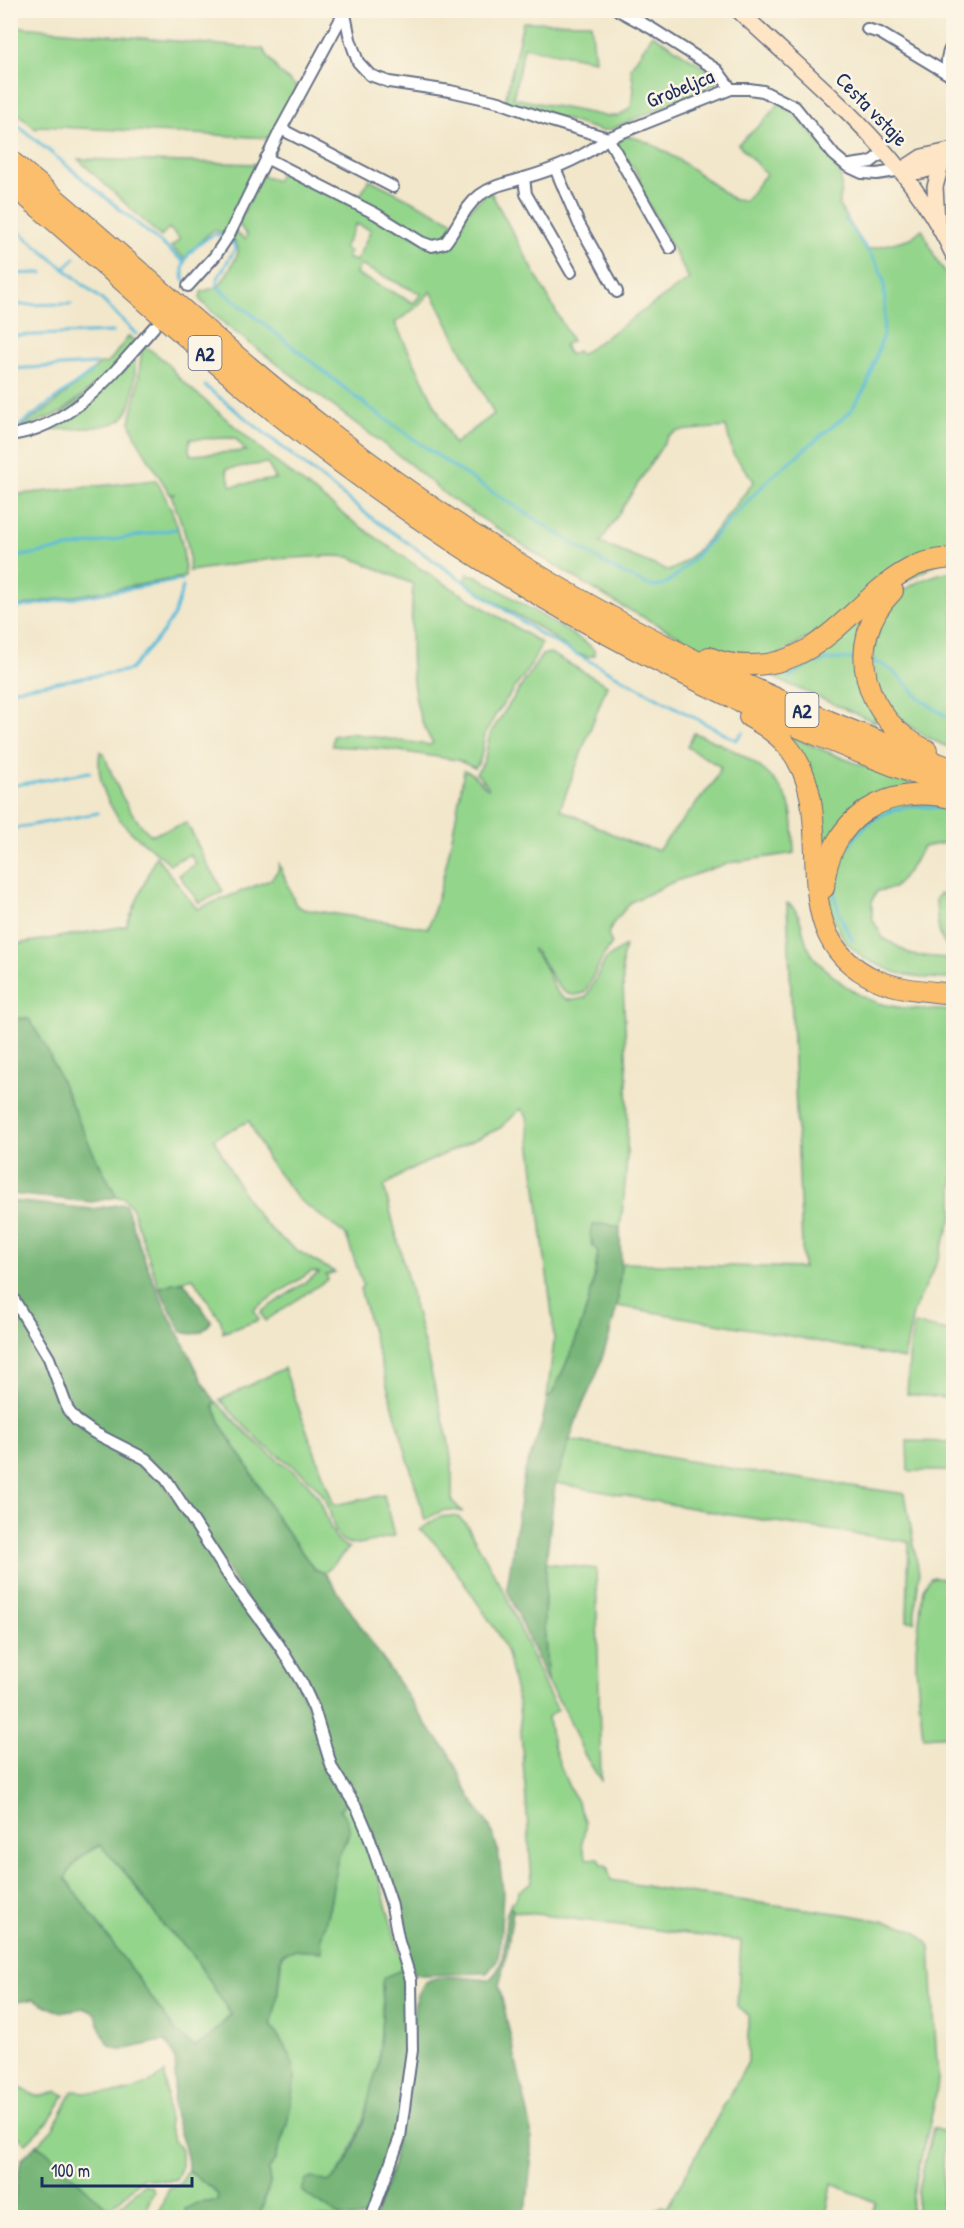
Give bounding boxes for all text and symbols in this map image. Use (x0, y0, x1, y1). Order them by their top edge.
street label: Grobeljca (642, 61, 718, 115)
street label: Cesta vstaje (829, 65, 915, 153)
road number: A2 (188, 336, 222, 370)
road number: A2 (786, 693, 818, 727)
scale bar (42, 2150, 192, 2188)
text: 100 m (51, 2158, 90, 2183)

